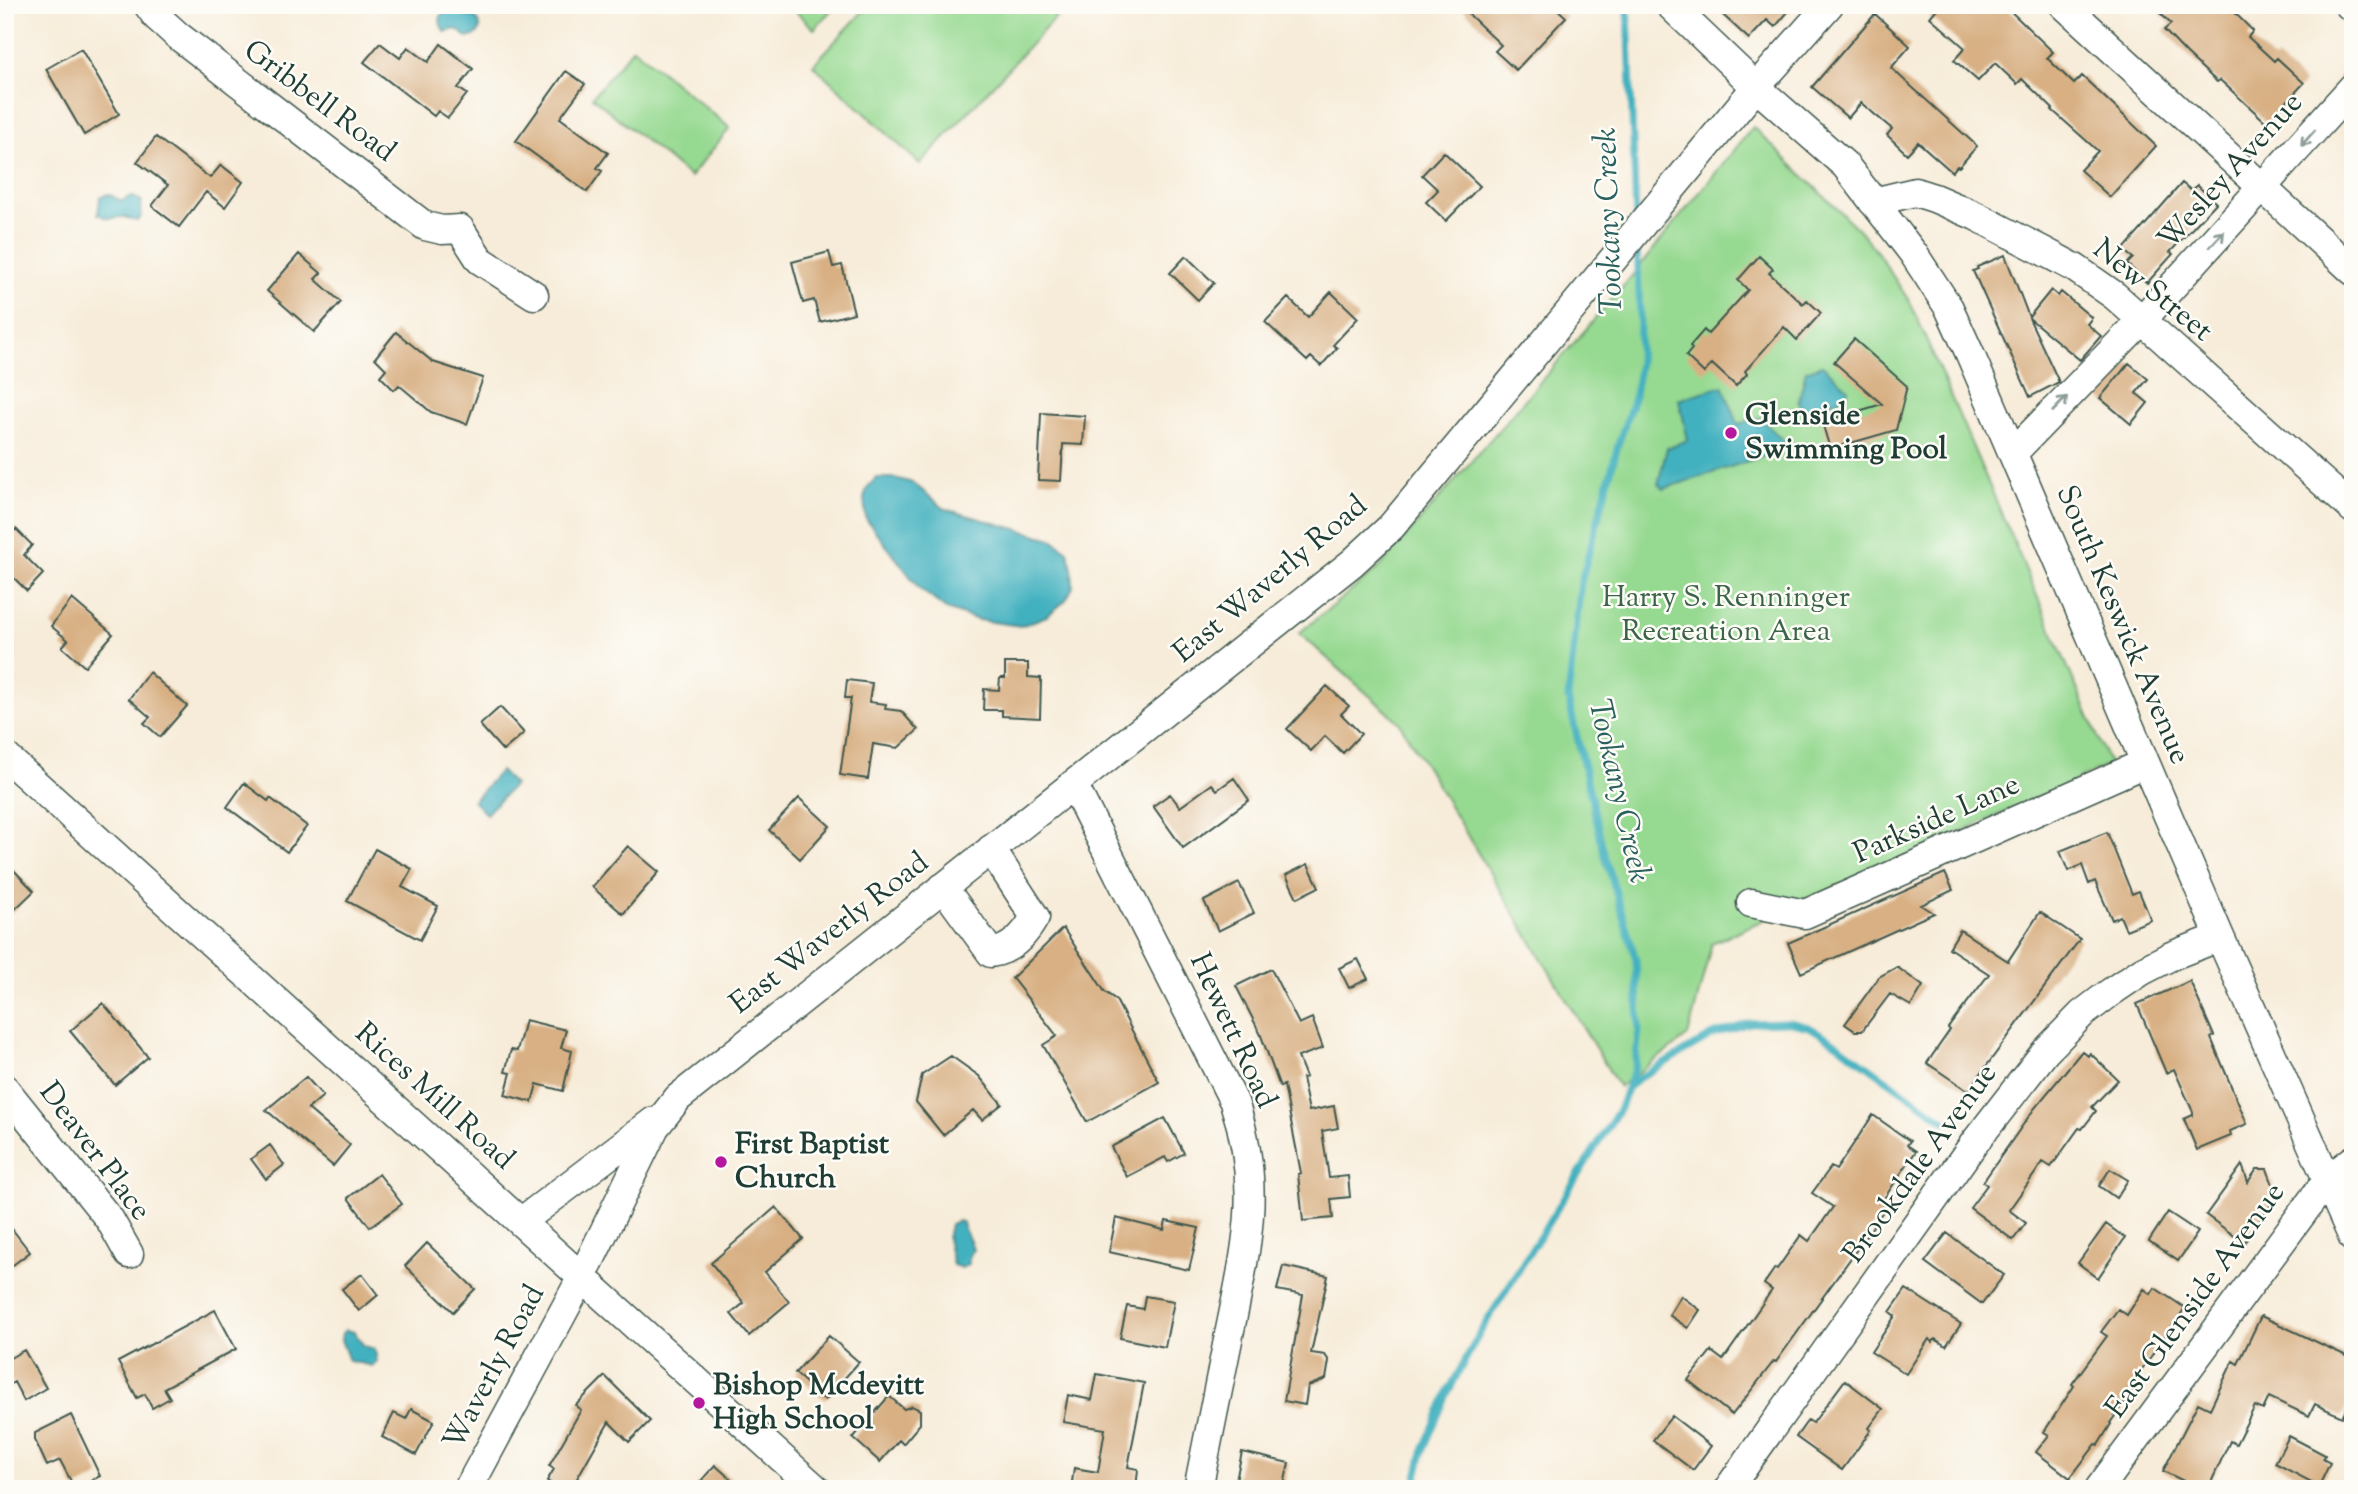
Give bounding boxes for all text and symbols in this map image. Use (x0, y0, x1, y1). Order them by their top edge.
street label: Gribbell Road (234, 30, 404, 174)
street label: Wesley Avenue (2148, 84, 2314, 260)
water label: Tookany Creek (1584, 127, 1636, 315)
one-way arrow (2300, 129, 2316, 147)
street label: New Street (2083, 229, 2221, 353)
one-way arrow (2208, 231, 2225, 248)
place label: Glenside Swimming Pool (1745, 395, 1948, 472)
one-way arrow (2052, 396, 2069, 413)
marker: Glenside Swimming Pool (1723, 425, 1739, 441)
street label: South Keswick Avenue (2044, 479, 2200, 771)
street label: East Waverly Road (1164, 486, 1378, 674)
park label: Harry S. Renninger Recreation Area (1602, 577, 1850, 654)
water label: Tookany Creek (1575, 695, 1661, 887)
street label: Parkside Lane (1847, 764, 2027, 876)
street label: East Waverly Road (721, 843, 939, 1025)
street label: Hewett Road (1177, 946, 1287, 1116)
street label: Rices Mill Road (344, 1013, 524, 1181)
street label: Brookdale Avenue (1834, 1055, 2008, 1273)
street label: Deaver Place (28, 1074, 160, 1230)
place label: First Baptist Church (735, 1124, 890, 1201)
marker: First Baptist Church (713, 1154, 729, 1170)
street label: East Glenside Avenue (2096, 1174, 2296, 1428)
street label: Waverly Road (433, 1278, 557, 1458)
place label: Bishop Mcdevitt High School (713, 1365, 925, 1442)
marker: Bishop Mcdevitt High School (691, 1395, 707, 1411)

